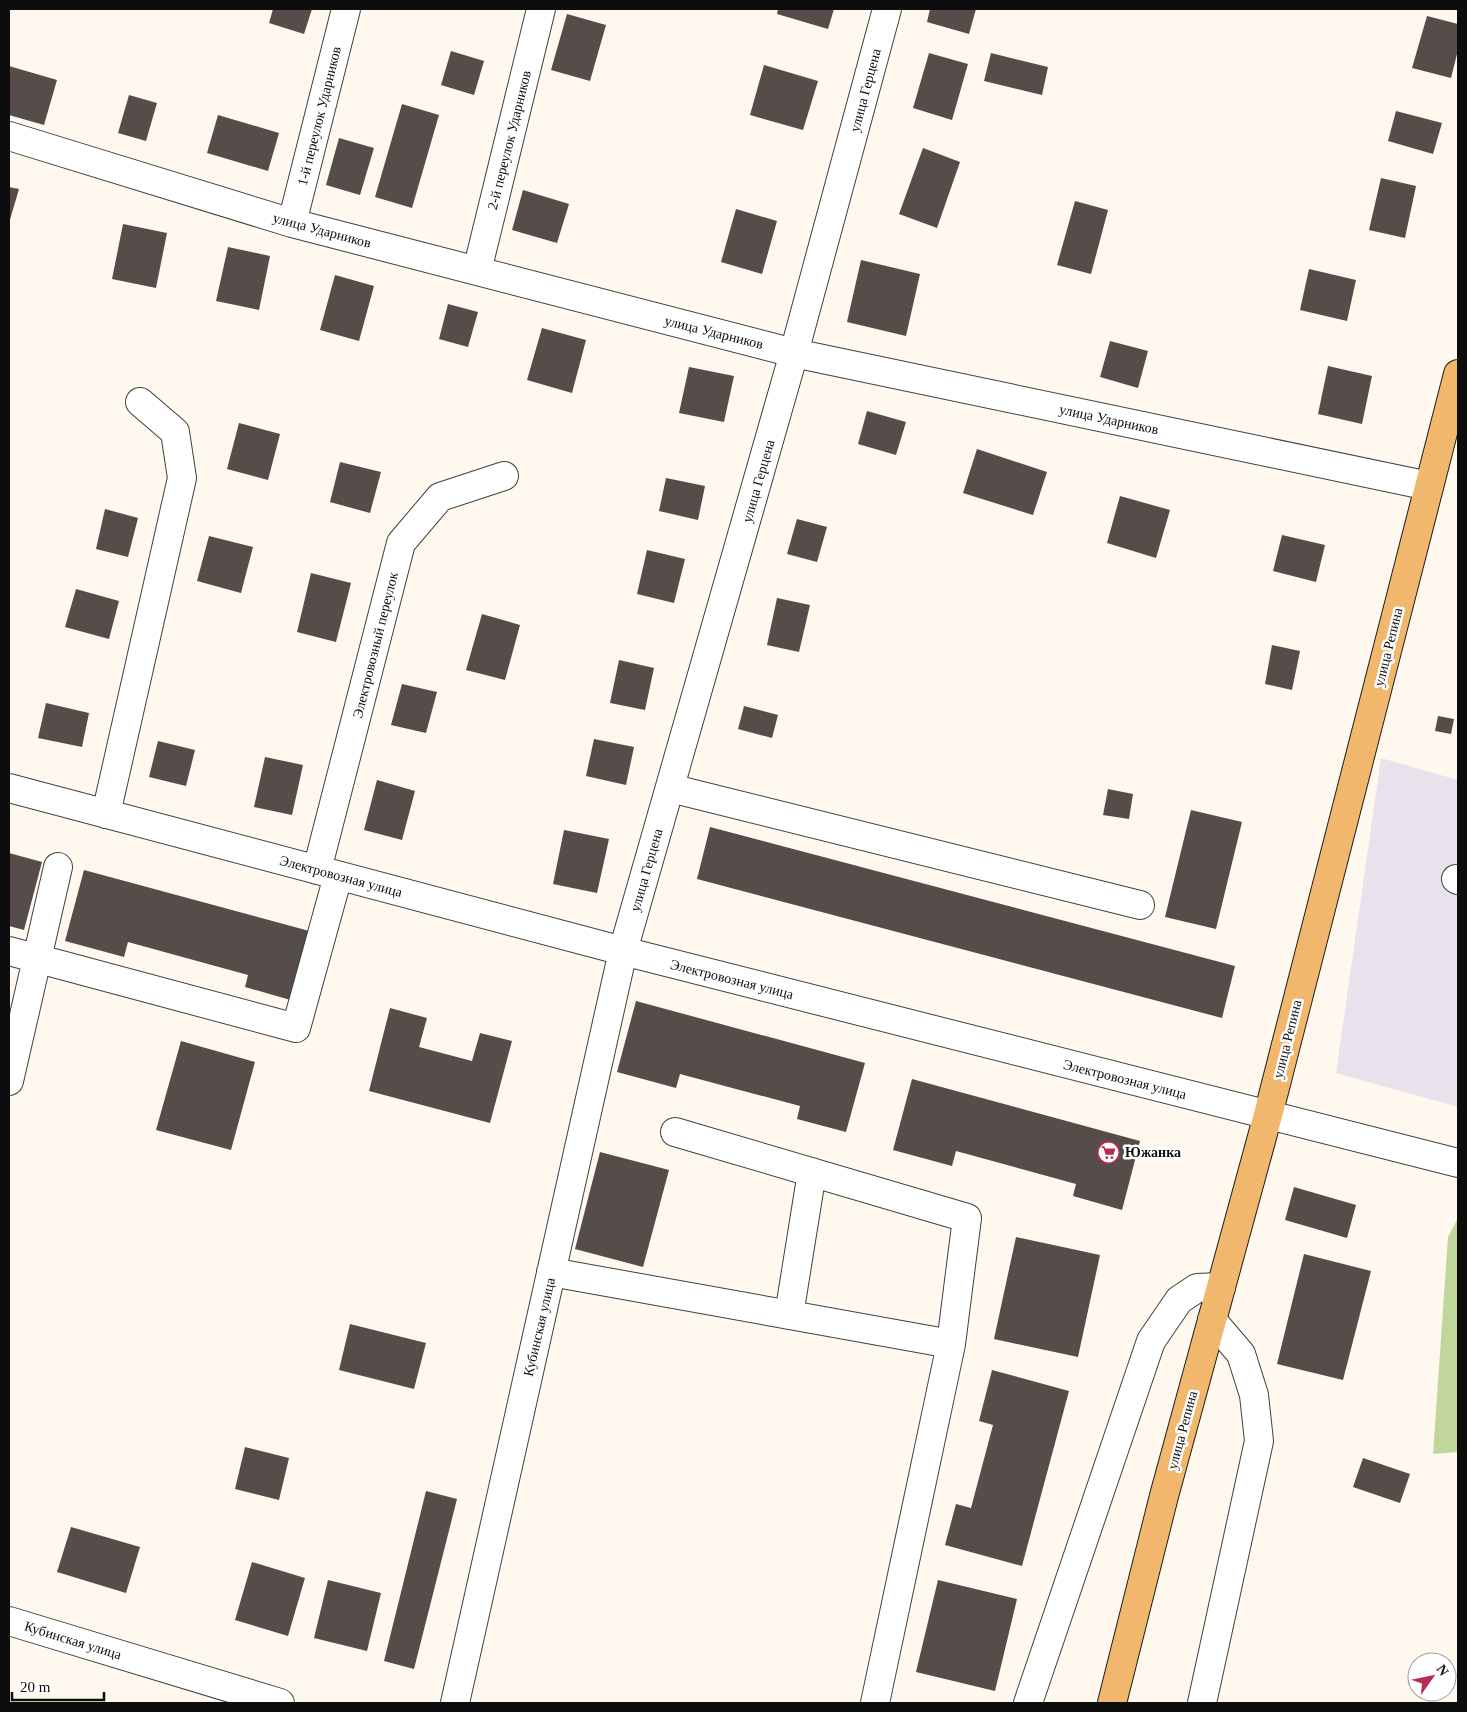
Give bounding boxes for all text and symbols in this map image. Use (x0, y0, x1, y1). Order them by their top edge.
street label: 1-й переулок Ударников (295, 45, 344, 187)
street label: улица Герцена (847, 46, 884, 133)
street label: 2-й переулок Ударников (485, 69, 534, 211)
street label: улица Ударников (271, 210, 373, 251)
street label: улица Ударников (663, 313, 765, 352)
street label: улица Ударников (1058, 402, 1160, 437)
street label: улица Герцена (739, 437, 778, 524)
street label: Электровозный переулок (350, 570, 401, 720)
street label: улица Репина (1371, 605, 1406, 688)
street label: улица Герцена (627, 826, 666, 913)
street label: Электровозная улица (278, 853, 405, 900)
street label: Электровозная улица (669, 957, 796, 1002)
street label: улица Репина (1270, 997, 1305, 1080)
street label: Электровозная улица (1062, 1057, 1189, 1102)
supermarket icon: Южанка (1097, 1140, 1121, 1164)
place label: Южанка (1125, 1145, 1181, 1160)
street label: Кубинская улица (521, 1276, 558, 1378)
street label: улица Репина (1165, 1389, 1200, 1471)
street label: Кубинская улица (22, 1619, 124, 1663)
north arrow (1407, 1652, 1457, 1702)
text: N (1433, 1662, 1452, 1679)
scale bar (12, 1670, 105, 1702)
text: 20 m (20, 1679, 51, 1695)

